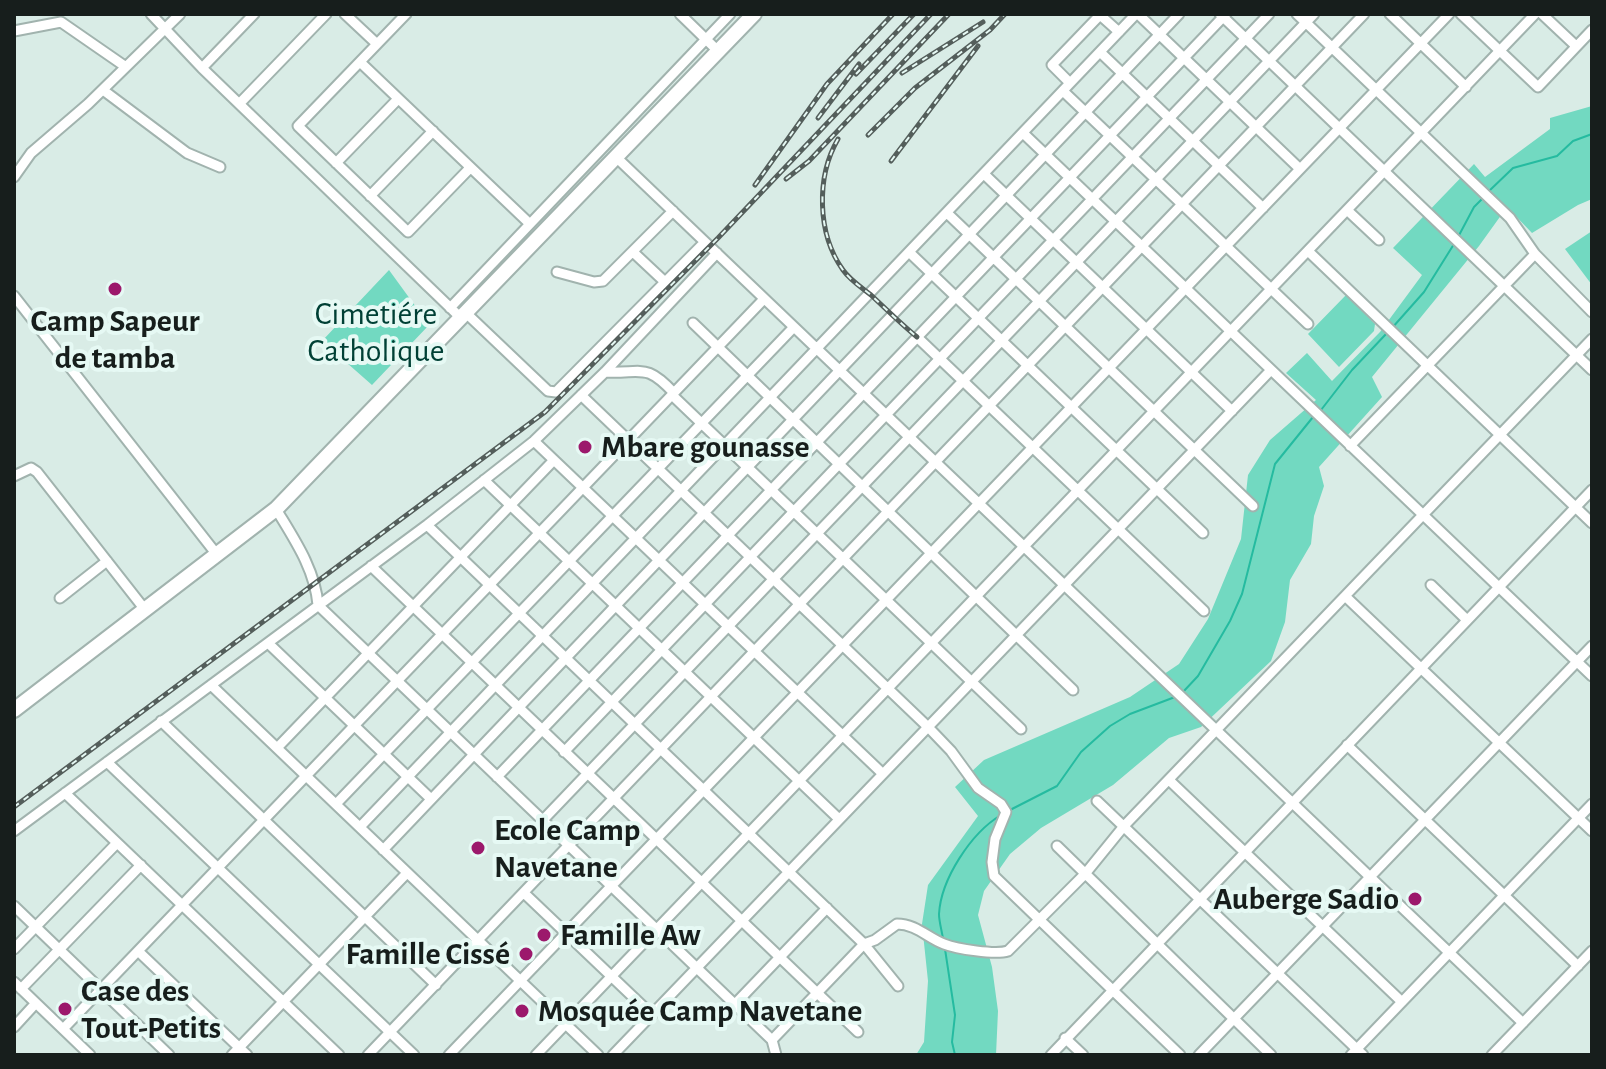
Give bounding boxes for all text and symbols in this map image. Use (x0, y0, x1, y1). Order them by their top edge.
marker: Camp Sapeur de tamba (106, 280, 124, 298)
park label: Cimetiére Catholique (308, 295, 444, 370)
place label: Camp Sapeur de tamba (30, 302, 200, 377)
place label: Mbare gounasse (601, 428, 810, 466)
marker: Mbare gounasse (576, 438, 594, 456)
place label: Ecole Camp Navetane (494, 811, 640, 886)
marker: Ecole Camp Navetane (469, 839, 487, 857)
place label: Auberge Sadio (1213, 880, 1399, 918)
marker: Auberge Sadio (1406, 890, 1424, 908)
place label: Famille Aw (560, 916, 701, 954)
marker: Famille Aw (535, 926, 553, 944)
place label: Famille Cissé (345, 935, 510, 973)
marker: Famille Cissé (517, 945, 535, 963)
place label: Case des Tout-Petits (81, 972, 221, 1047)
place label: Mosquée Camp Navetane (538, 992, 862, 1030)
marker: Case des Tout-Petits (56, 1000, 74, 1018)
marker: Mosquée Camp Navetane (513, 1002, 531, 1020)

